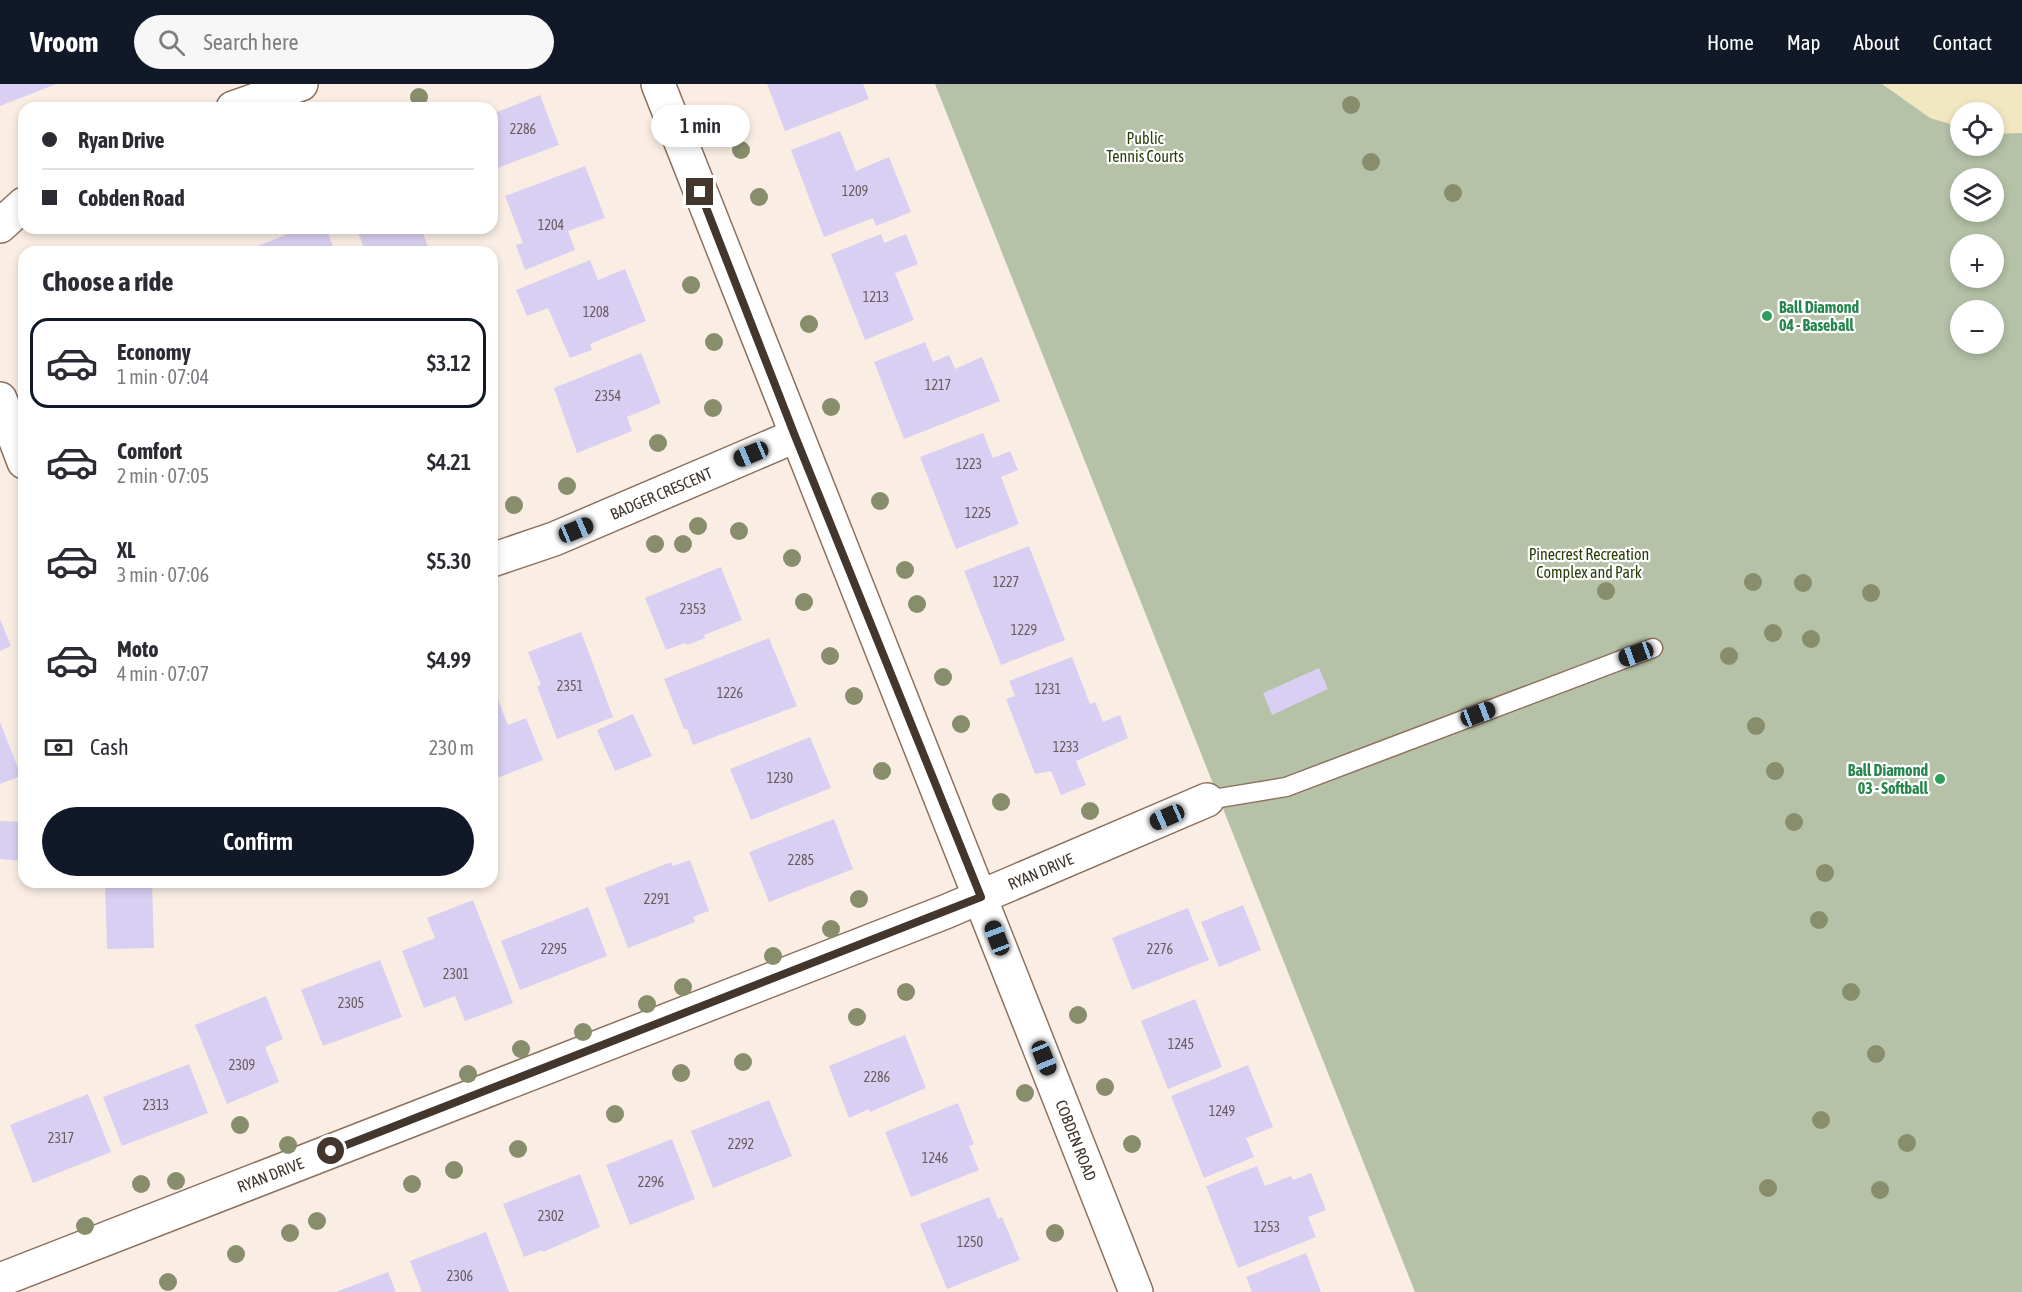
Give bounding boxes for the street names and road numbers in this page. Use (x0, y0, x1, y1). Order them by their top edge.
street label: BADGER CRESCENT (607, 463, 715, 523)
street label: RYAN DRIVE (1005, 849, 1076, 893)
street label: COBDEN ROAD (1052, 1097, 1100, 1183)
street label: RYAN DRIVE (235, 1154, 306, 1196)

